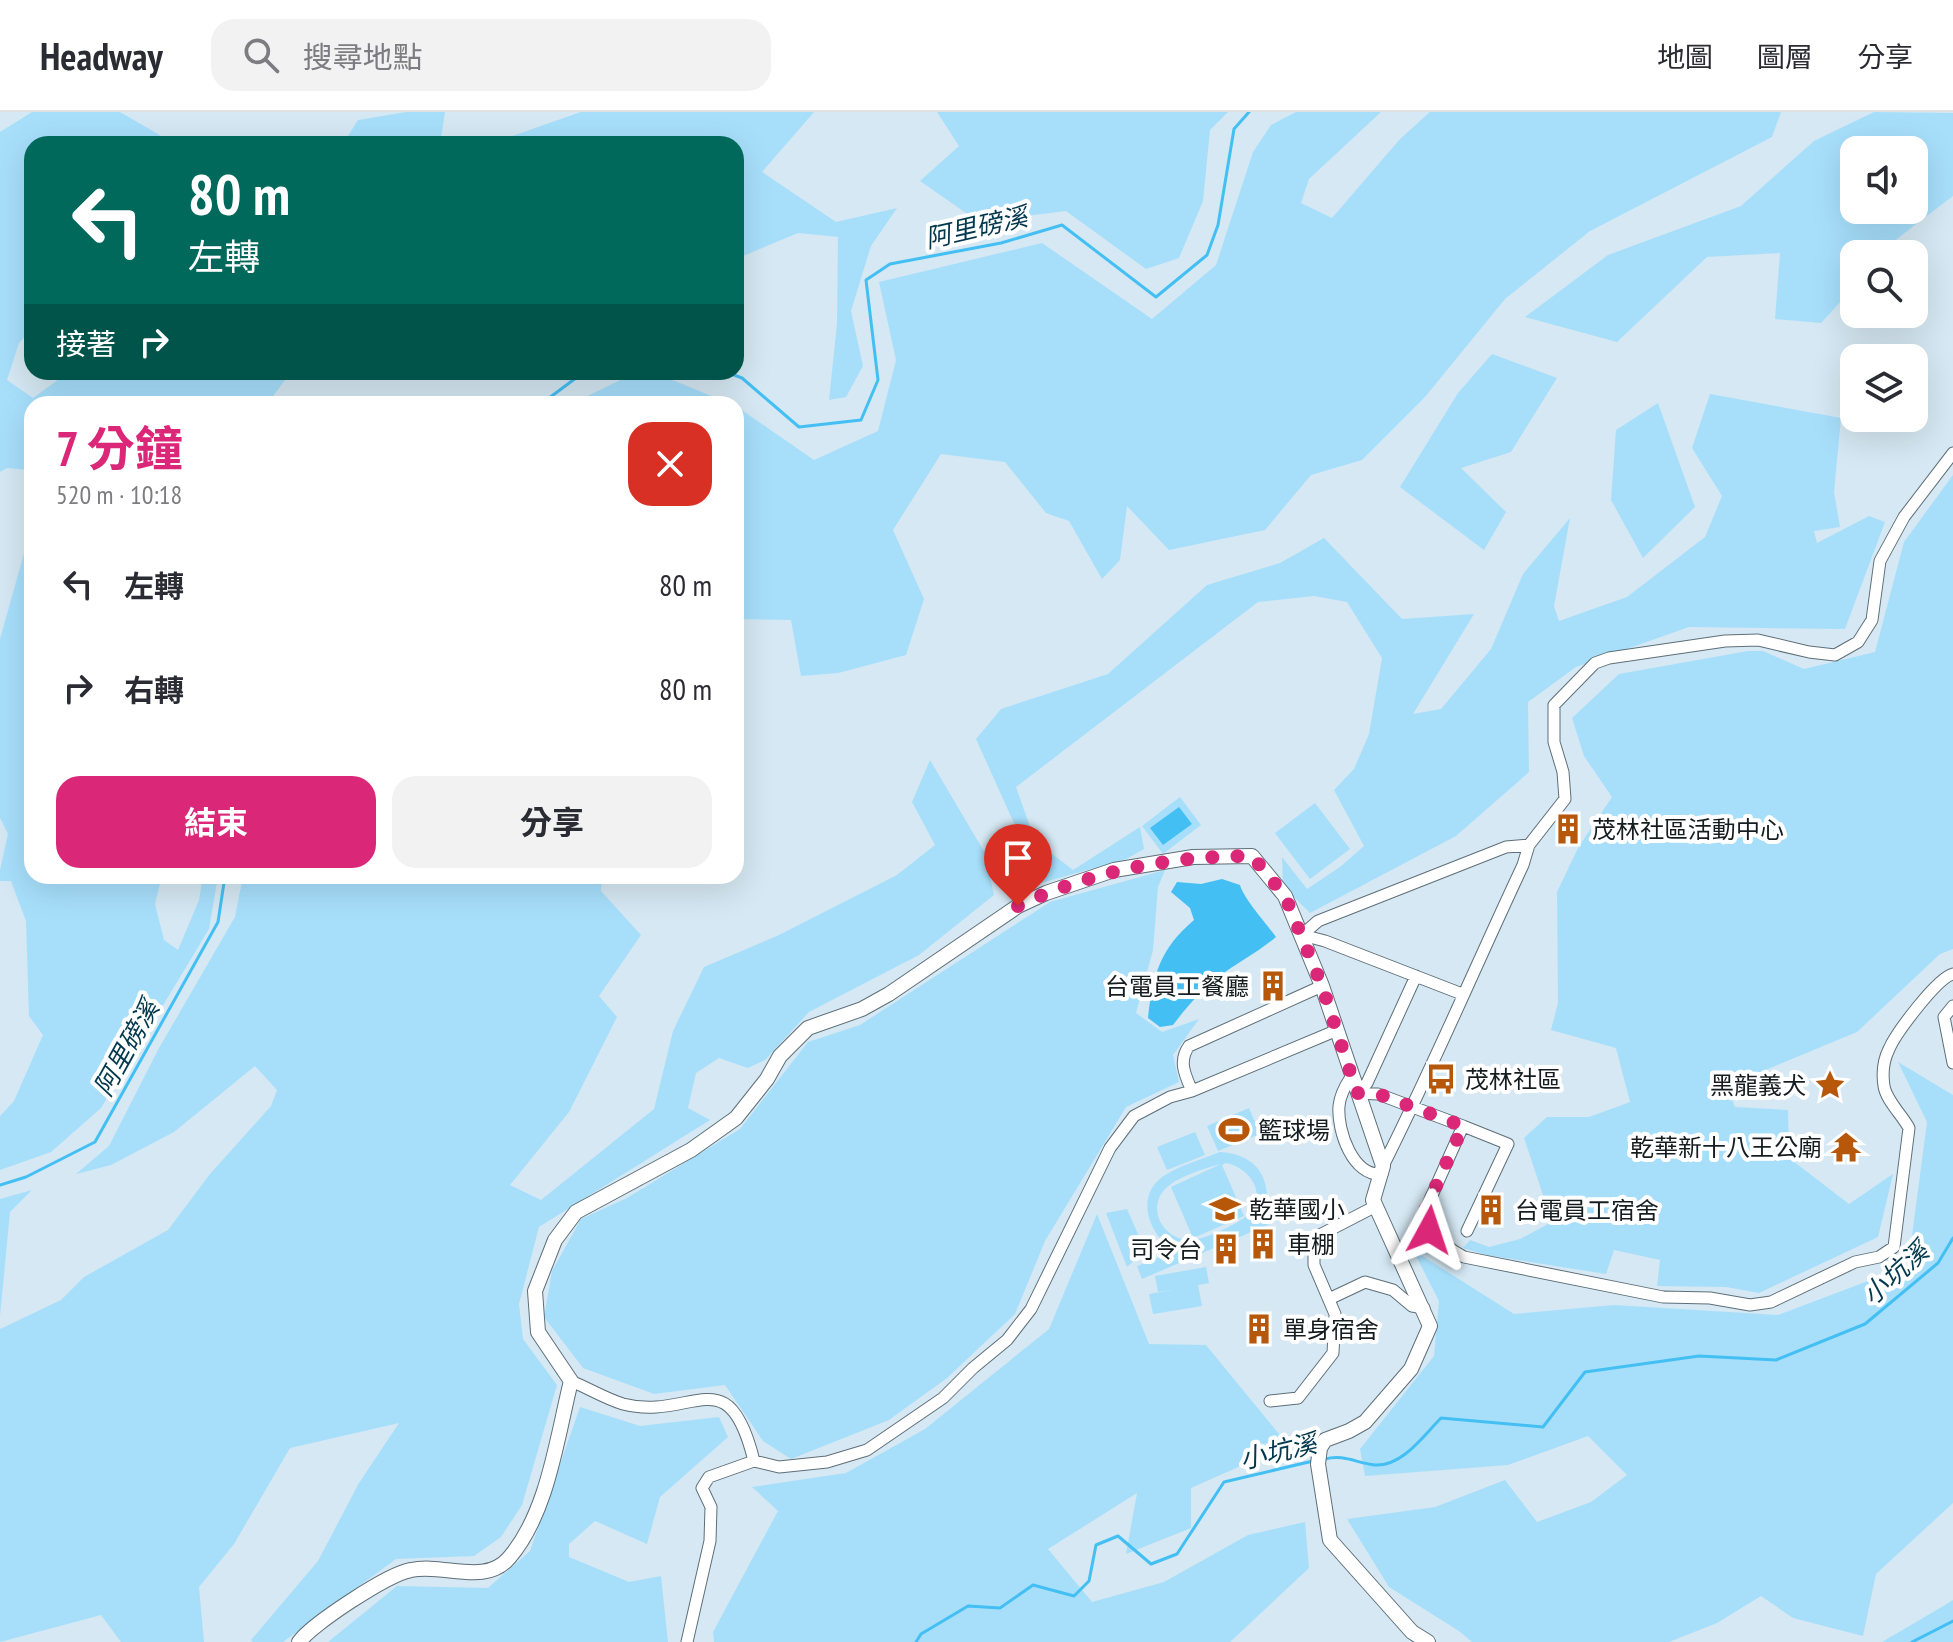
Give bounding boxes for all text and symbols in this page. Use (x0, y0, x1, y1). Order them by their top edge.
search box (211, 19, 771, 91)
text: Headway (40, 31, 163, 80)
icon: search (239, 33, 283, 77)
text: 搜尋地點 (303, 37, 423, 76)
text: 地圖 (1657, 38, 1713, 75)
text: 圖層 (1757, 38, 1813, 75)
text: 分享 (1857, 38, 1913, 75)
map controls (1840, 136, 1928, 432)
button: sound (1840, 136, 1928, 224)
text: 80 m (188, 158, 290, 230)
icon: left (56, 168, 160, 272)
water label: 阿里磅溪 (922, 198, 1034, 255)
text: 左轉 (188, 233, 260, 280)
button: search (1840, 240, 1928, 328)
icon: right (132, 320, 176, 364)
text: 接著 (56, 324, 116, 363)
button: layers (1840, 344, 1928, 432)
text: 7 分鐘 (56, 417, 183, 479)
button: close (628, 422, 712, 506)
text: 520 m · 10:18 (56, 478, 182, 511)
icon: left (56, 562, 100, 606)
text: 80 m (659, 565, 712, 604)
text: 左轉 (124, 566, 184, 605)
icon: right (56, 666, 100, 710)
text: 80 m (659, 669, 712, 708)
text: 右轉 (124, 670, 184, 709)
button: 結束 (56, 776, 376, 868)
button: 分享 (392, 776, 712, 868)
building icon: 茂林社區活動中心 (1551, 812, 1585, 846)
place label: 茂林社區活動中心 (1592, 814, 1784, 845)
pin (984, 824, 1052, 906)
icon: arrive (996, 836, 1040, 880)
building icon: 台電員工餐廳 (1256, 969, 1290, 1003)
place label: 台電員工餐廳 (1105, 971, 1249, 1002)
water label: 阿里磅溪 (86, 991, 168, 1101)
bus stop icon: 茂林社區 (1424, 1062, 1458, 1096)
place label: 茂林社區 (1465, 1064, 1561, 1095)
place icon: 黑龍義犬 (1813, 1068, 1847, 1102)
place label: 黑龍義犬 (1710, 1070, 1806, 1101)
sports icon: 籃球場 (1217, 1113, 1251, 1147)
place label: 籃球場 (1258, 1115, 1330, 1146)
temple icon: 乾華新十八王公廟 (1829, 1130, 1863, 1164)
place label: 乾華新十八王公廟 (1630, 1132, 1822, 1163)
position arrow (1387, 1188, 1471, 1272)
school or university icon: 乾華國小 (1208, 1192, 1242, 1226)
building icon: 台電員工宿舍 (1474, 1193, 1508, 1227)
place label: 乾華國小 (1249, 1194, 1345, 1225)
place label: 台電員工宿舍 (1515, 1195, 1659, 1226)
building icon: 車棚 (1246, 1227, 1280, 1261)
place label: 車棚 (1287, 1229, 1335, 1260)
building icon: 司令台 (1209, 1232, 1243, 1266)
water label: 小坑溪 (1855, 1232, 1938, 1311)
place label: 司令台 (1130, 1234, 1202, 1265)
building icon: 單身宿舍 (1242, 1312, 1276, 1346)
place label: 單身宿舍 (1283, 1314, 1379, 1345)
water label: 小坑溪 (1236, 1425, 1324, 1476)

